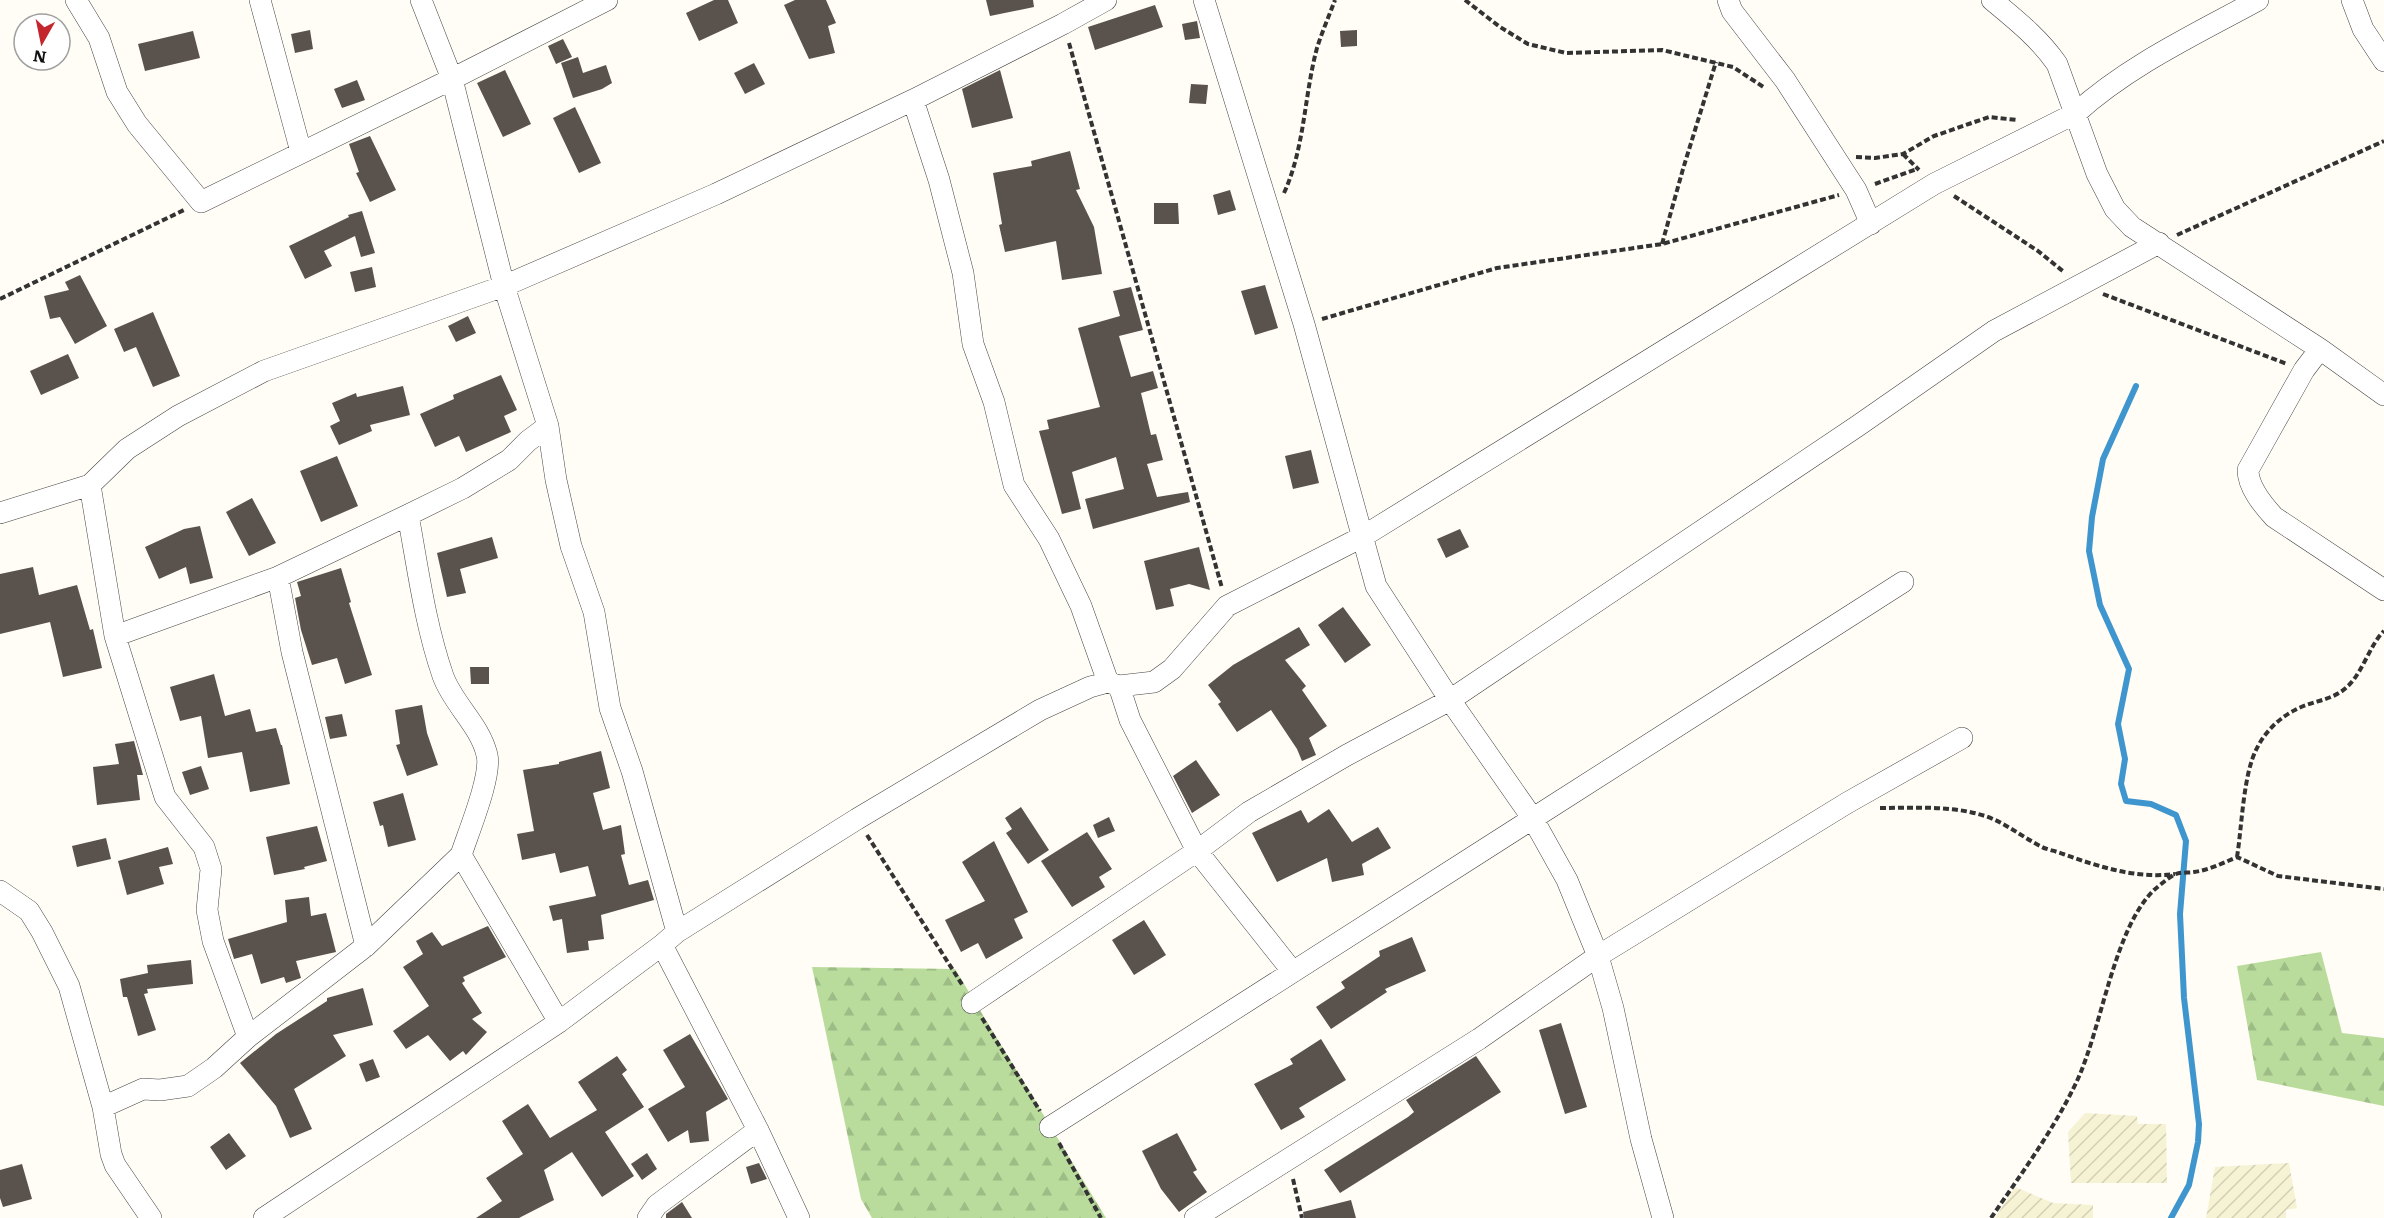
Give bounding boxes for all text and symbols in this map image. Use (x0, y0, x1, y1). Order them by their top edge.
north arrow (12, 12, 72, 72)
text: N (31, 45, 48, 71)

